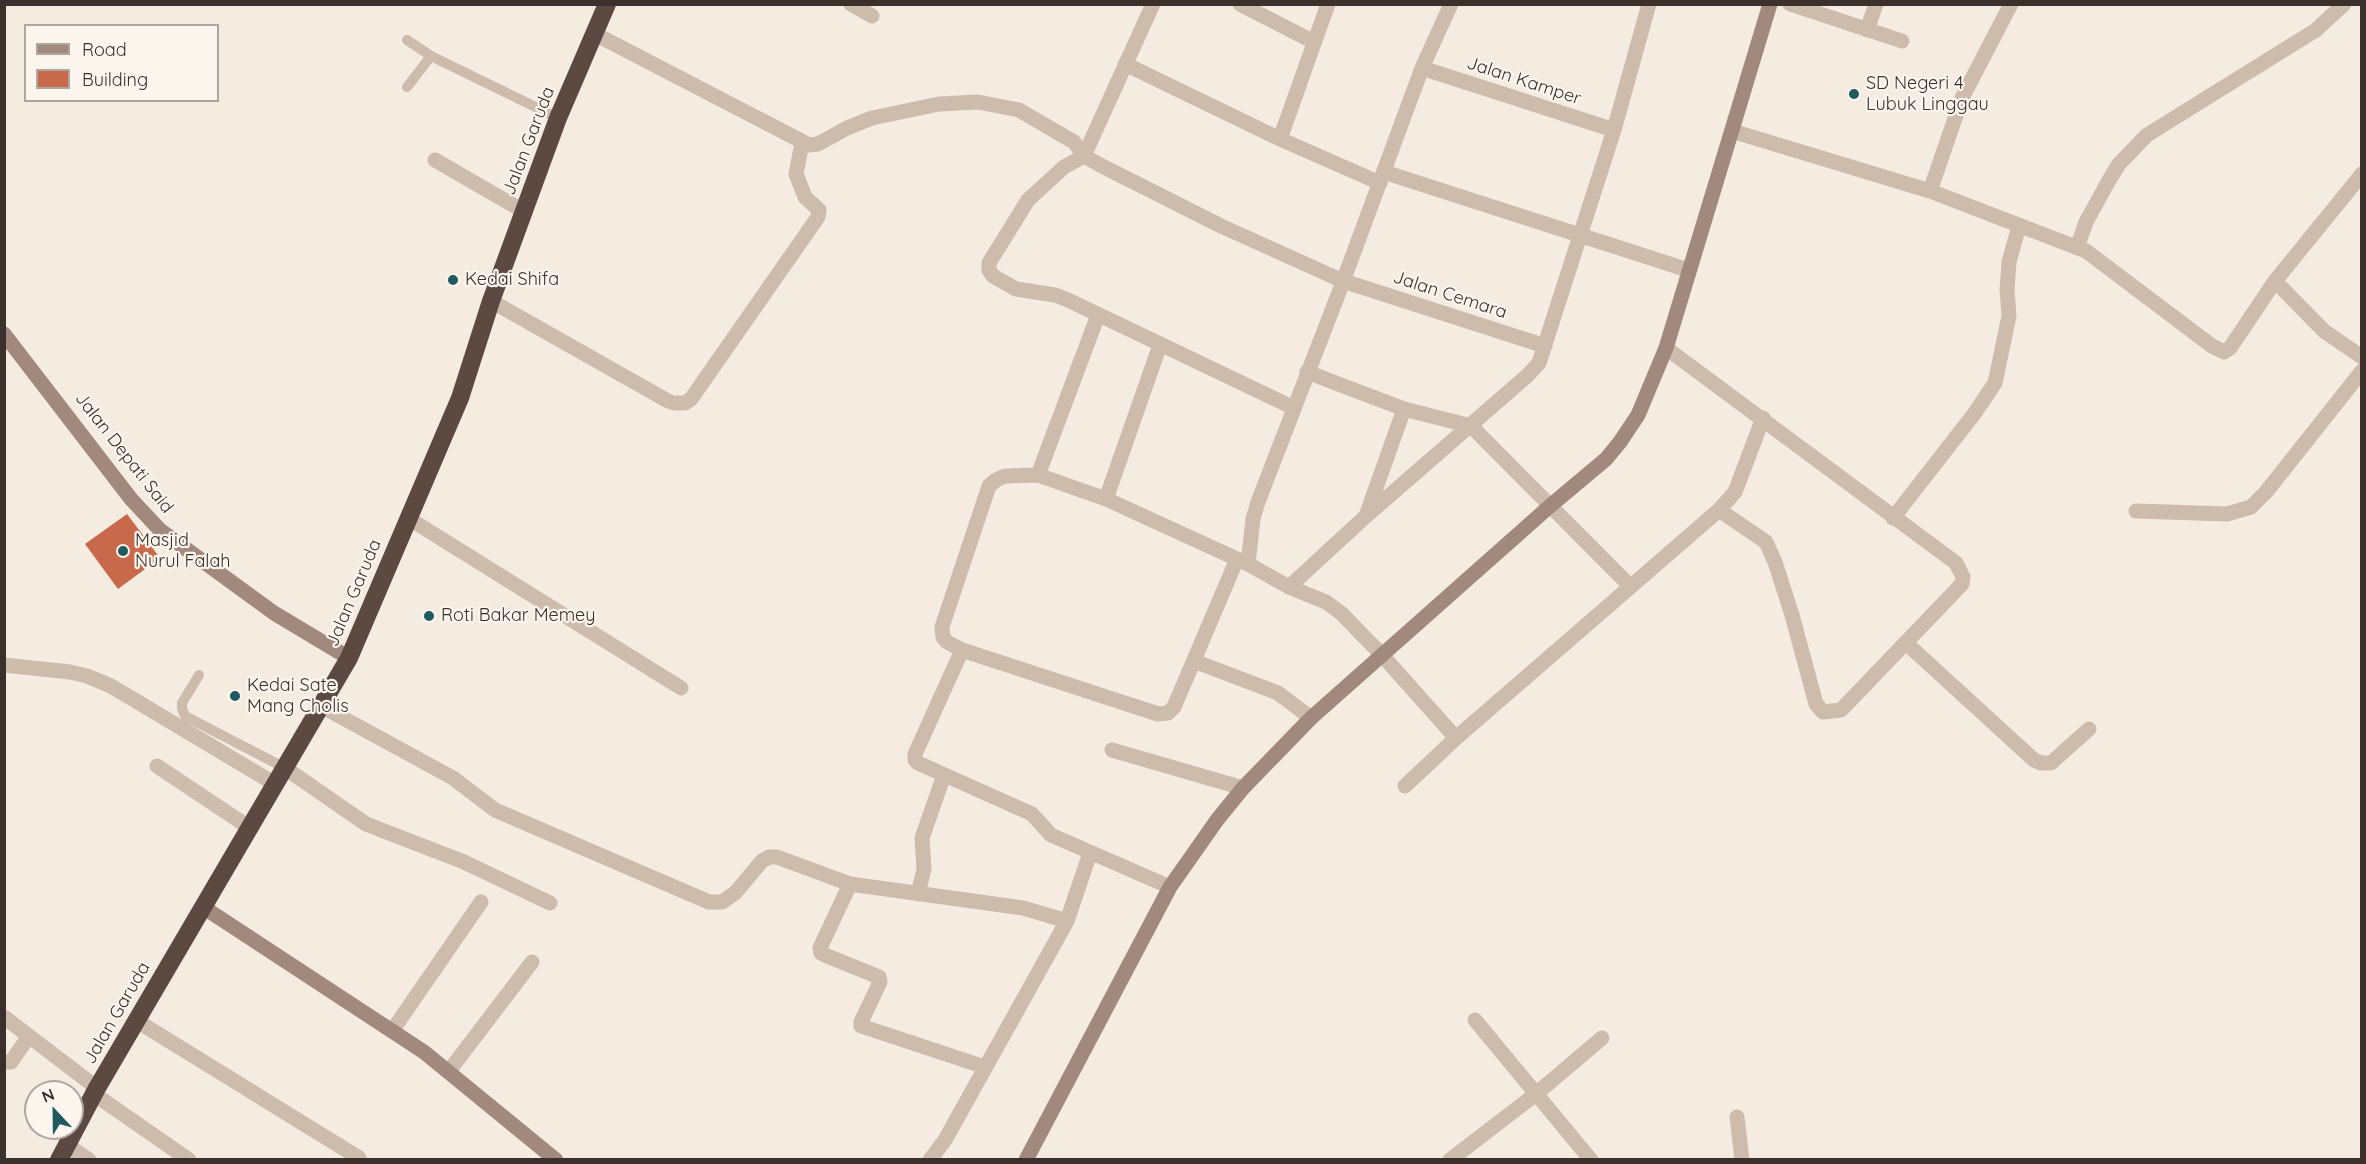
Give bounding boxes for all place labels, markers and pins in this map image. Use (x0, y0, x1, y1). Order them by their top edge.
place label: SD Negeri 4 Lubuk Linggau (1866, 73, 1989, 116)
marker: SD Negeri 4 Lubuk Linggau (1847, 87, 1861, 101)
place label: Kedai Shifa (465, 269, 559, 291)
marker: Kedai Shifa (446, 273, 460, 287)
place label: Masjid Nurul Falah (135, 530, 231, 572)
marker: Masjid Nurul Falah (116, 544, 130, 558)
place label: Roti Bakar Memey (441, 605, 595, 627)
marker: Roti Bakar Memey (422, 609, 436, 623)
place label: Kedai Sate Mang Cholis (247, 675, 349, 718)
marker: Kedai Sate Mang Cholis (228, 689, 242, 703)

